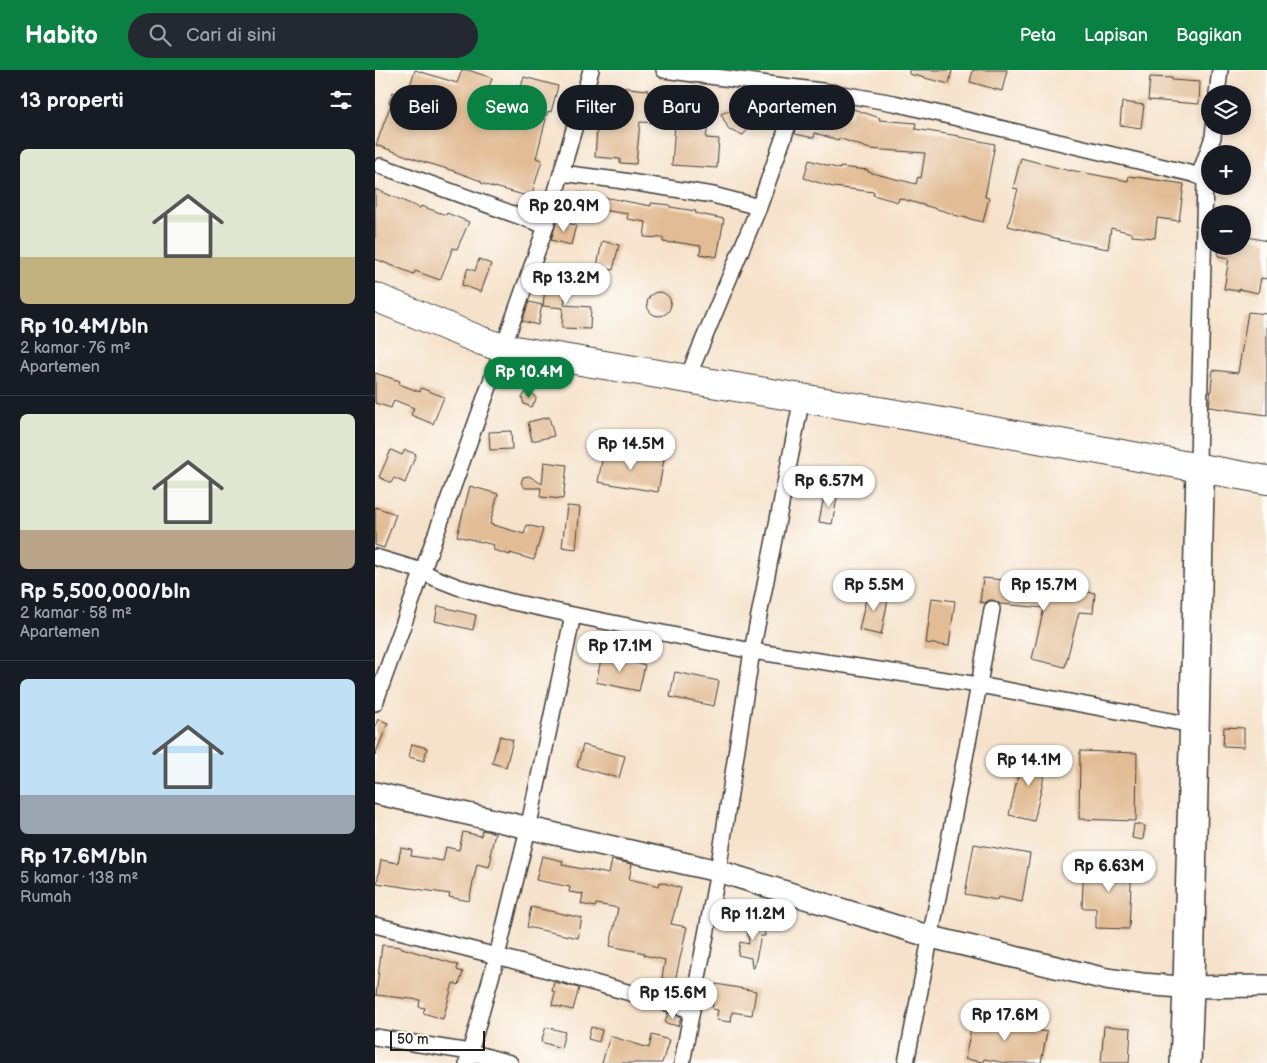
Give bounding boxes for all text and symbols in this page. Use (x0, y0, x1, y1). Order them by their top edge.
search box (128, 13, 478, 58)
text: Habito (25, 21, 98, 50)
icon: search (146, 21, 174, 49)
text: Cari di sini (186, 24, 276, 47)
text: Peta (1020, 25, 1056, 46)
text: Lapisan (1084, 25, 1148, 46)
text: Bagikan (1176, 25, 1242, 46)
chip: Beli (390, 85, 457, 130)
chip: Sewa (467, 85, 547, 130)
chip: Filter (557, 85, 634, 130)
chip: Baru (644, 85, 719, 130)
chip: Apartemen (729, 85, 855, 130)
map controls (1201, 85, 1251, 255)
button: layers (1201, 85, 1251, 135)
icon: filters (327, 86, 355, 114)
text: 13 properti (20, 88, 124, 113)
button: + (1201, 145, 1251, 195)
icon: home (143, 181, 233, 271)
pin: Rp 20.9M (512, 190, 616, 233)
text: Rp 20.9M (529, 197, 599, 216)
button: − (1201, 205, 1251, 255)
pin: Rp 13.2M (514, 262, 618, 305)
text: Rp 13.2M (532, 269, 600, 288)
text: Rp 10.4M/bln (20, 314, 149, 339)
text: 2 kamar · 76 m² (20, 339, 131, 358)
pin: Rp 10.4M (477, 356, 581, 399)
text: Apartemen (20, 358, 100, 377)
text: Rp 10.4M (495, 363, 563, 382)
pin: Rp 14.5M (579, 428, 683, 471)
text: Rp 14.5M (597, 435, 665, 454)
icon: home (143, 447, 233, 537)
pin: Rp 6.57M (777, 466, 881, 508)
text: Rp 6.57M (794, 472, 864, 491)
pin: Rp 5.5M (828, 570, 920, 612)
pin: Rp 15.7M (992, 570, 1096, 612)
text: Rp 5.5M (844, 576, 904, 595)
text: Rp 15.7M (1011, 576, 1077, 595)
text: Rp 5,500,000/bln (20, 579, 190, 604)
text: 2 kamar · 58 m² (20, 604, 132, 623)
text: Apartemen (20, 623, 100, 642)
pin: Rp 17.1M (568, 630, 672, 673)
text: Rp 17.1M (588, 637, 652, 656)
icon: home (143, 712, 233, 802)
pin: Rp 14.1M (977, 744, 1081, 787)
text: Rp 14.1M (997, 751, 1061, 770)
text: Rp 17.6M/bln (20, 844, 147, 869)
pin: Rp 6.63M (1057, 850, 1161, 893)
text: Rp 6.63M (1074, 857, 1144, 876)
text: 5 kamar · 138 m² (20, 869, 138, 888)
text: Rumah (20, 888, 71, 907)
pin: Rp 11.2M (701, 898, 805, 941)
text: Rp 11.2M (721, 905, 785, 924)
pin: Rp 15.6M (621, 978, 725, 1020)
text: Rp 15.6M (639, 984, 707, 1003)
pin: Rp 17.6M (953, 1000, 1057, 1042)
text: Rp 17.6M (971, 1006, 1039, 1025)
scale bar (390, 1028, 485, 1051)
text: 50 m (397, 1031, 429, 1048)

